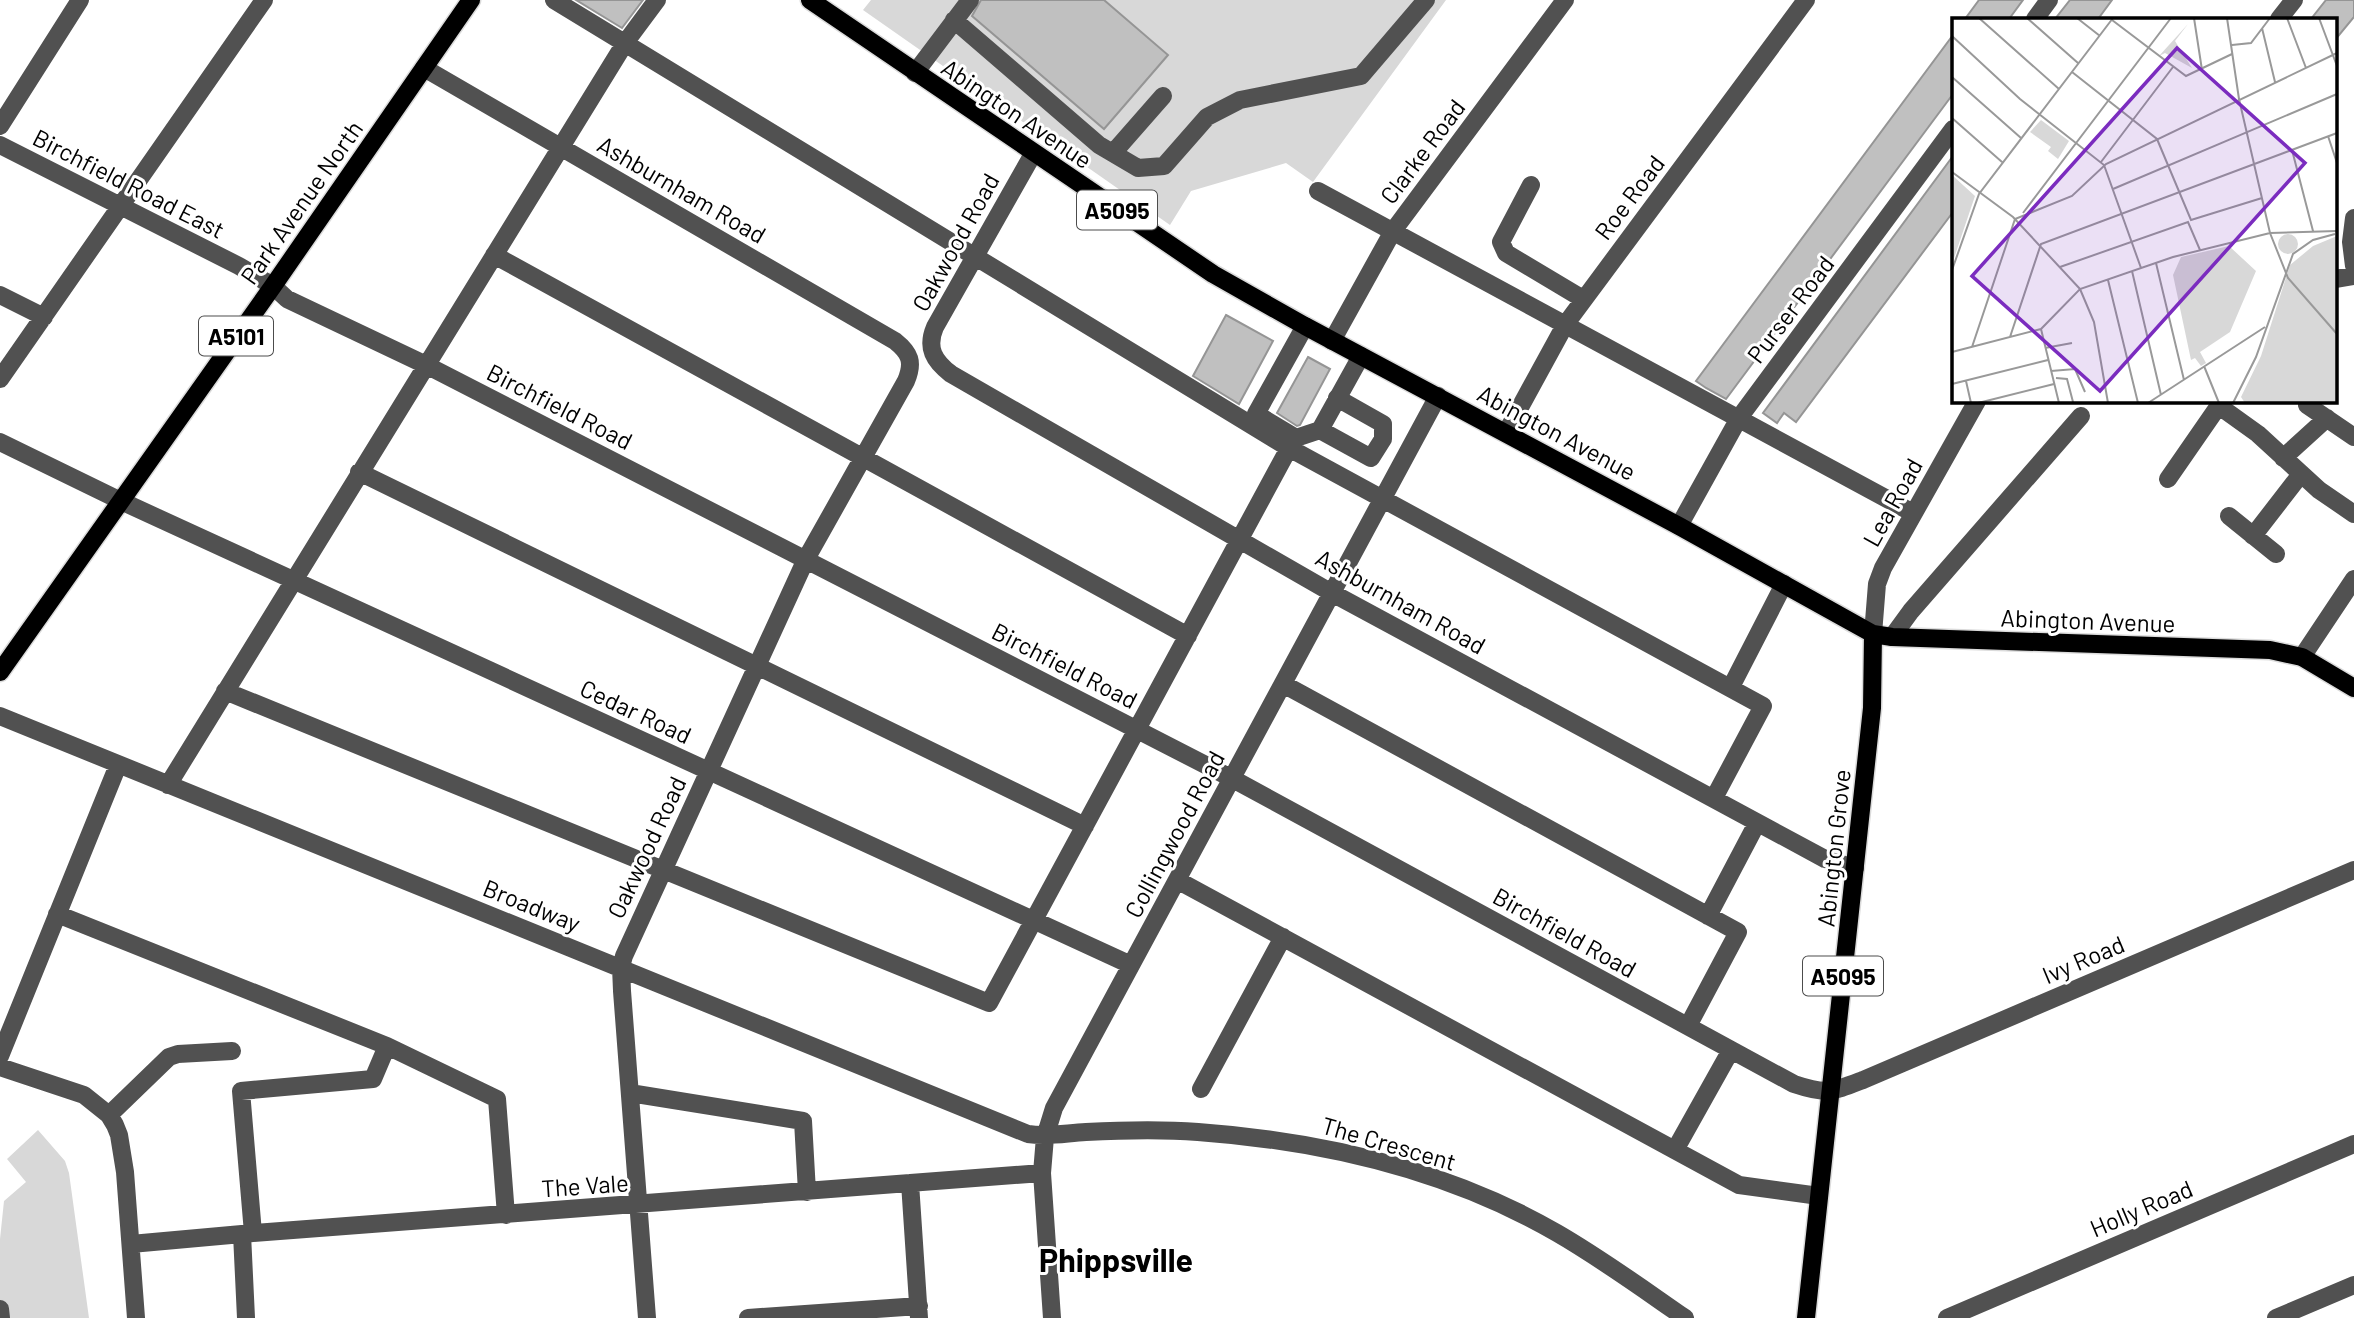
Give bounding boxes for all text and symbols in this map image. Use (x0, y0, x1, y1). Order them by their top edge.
inset map (1952, 18, 2336, 402)
street label: Abington Avenue (936, 52, 1098, 174)
street label: Clarke Road (1373, 93, 1471, 209)
street label: Park Avenue North (234, 115, 368, 289)
street label: Birchfield Road East (28, 122, 230, 244)
street label: Ashburnham Road (593, 129, 771, 249)
street label: Roe Road (1588, 149, 1670, 245)
street label: Oakwood Road (905, 168, 1005, 316)
road number: A5095 (1077, 190, 1157, 230)
street label: Purser Road (1740, 250, 1840, 368)
road number: A5101 (199, 316, 273, 356)
street label: Birchfield Road (483, 357, 637, 455)
street label: Abington Avenue (1473, 378, 1641, 486)
street label: Lea Road (1856, 453, 1928, 551)
street label: Ashburnham Road (1311, 542, 1491, 660)
street label: Abington Avenue (2000, 602, 2176, 638)
street label: Birchfield Road (988, 616, 1142, 714)
street label: Cedar Road (576, 673, 696, 749)
street label: Collingwood Road (1118, 746, 1230, 922)
street label: Abington Grove (1810, 768, 1856, 928)
street label: Oakwood Road (601, 772, 691, 922)
street label: Broadway (479, 872, 585, 938)
street label: Birchfield Road (1488, 881, 1642, 983)
street label: Ivy Road (2038, 929, 2128, 989)
road number: A5095 (1803, 956, 1883, 995)
street label: The Crescent (1319, 1110, 1459, 1176)
street label: The Vale (540, 1167, 630, 1203)
street label: Holly Road (2085, 1173, 2197, 1243)
district label: Phippsville (1039, 1240, 1193, 1278)

